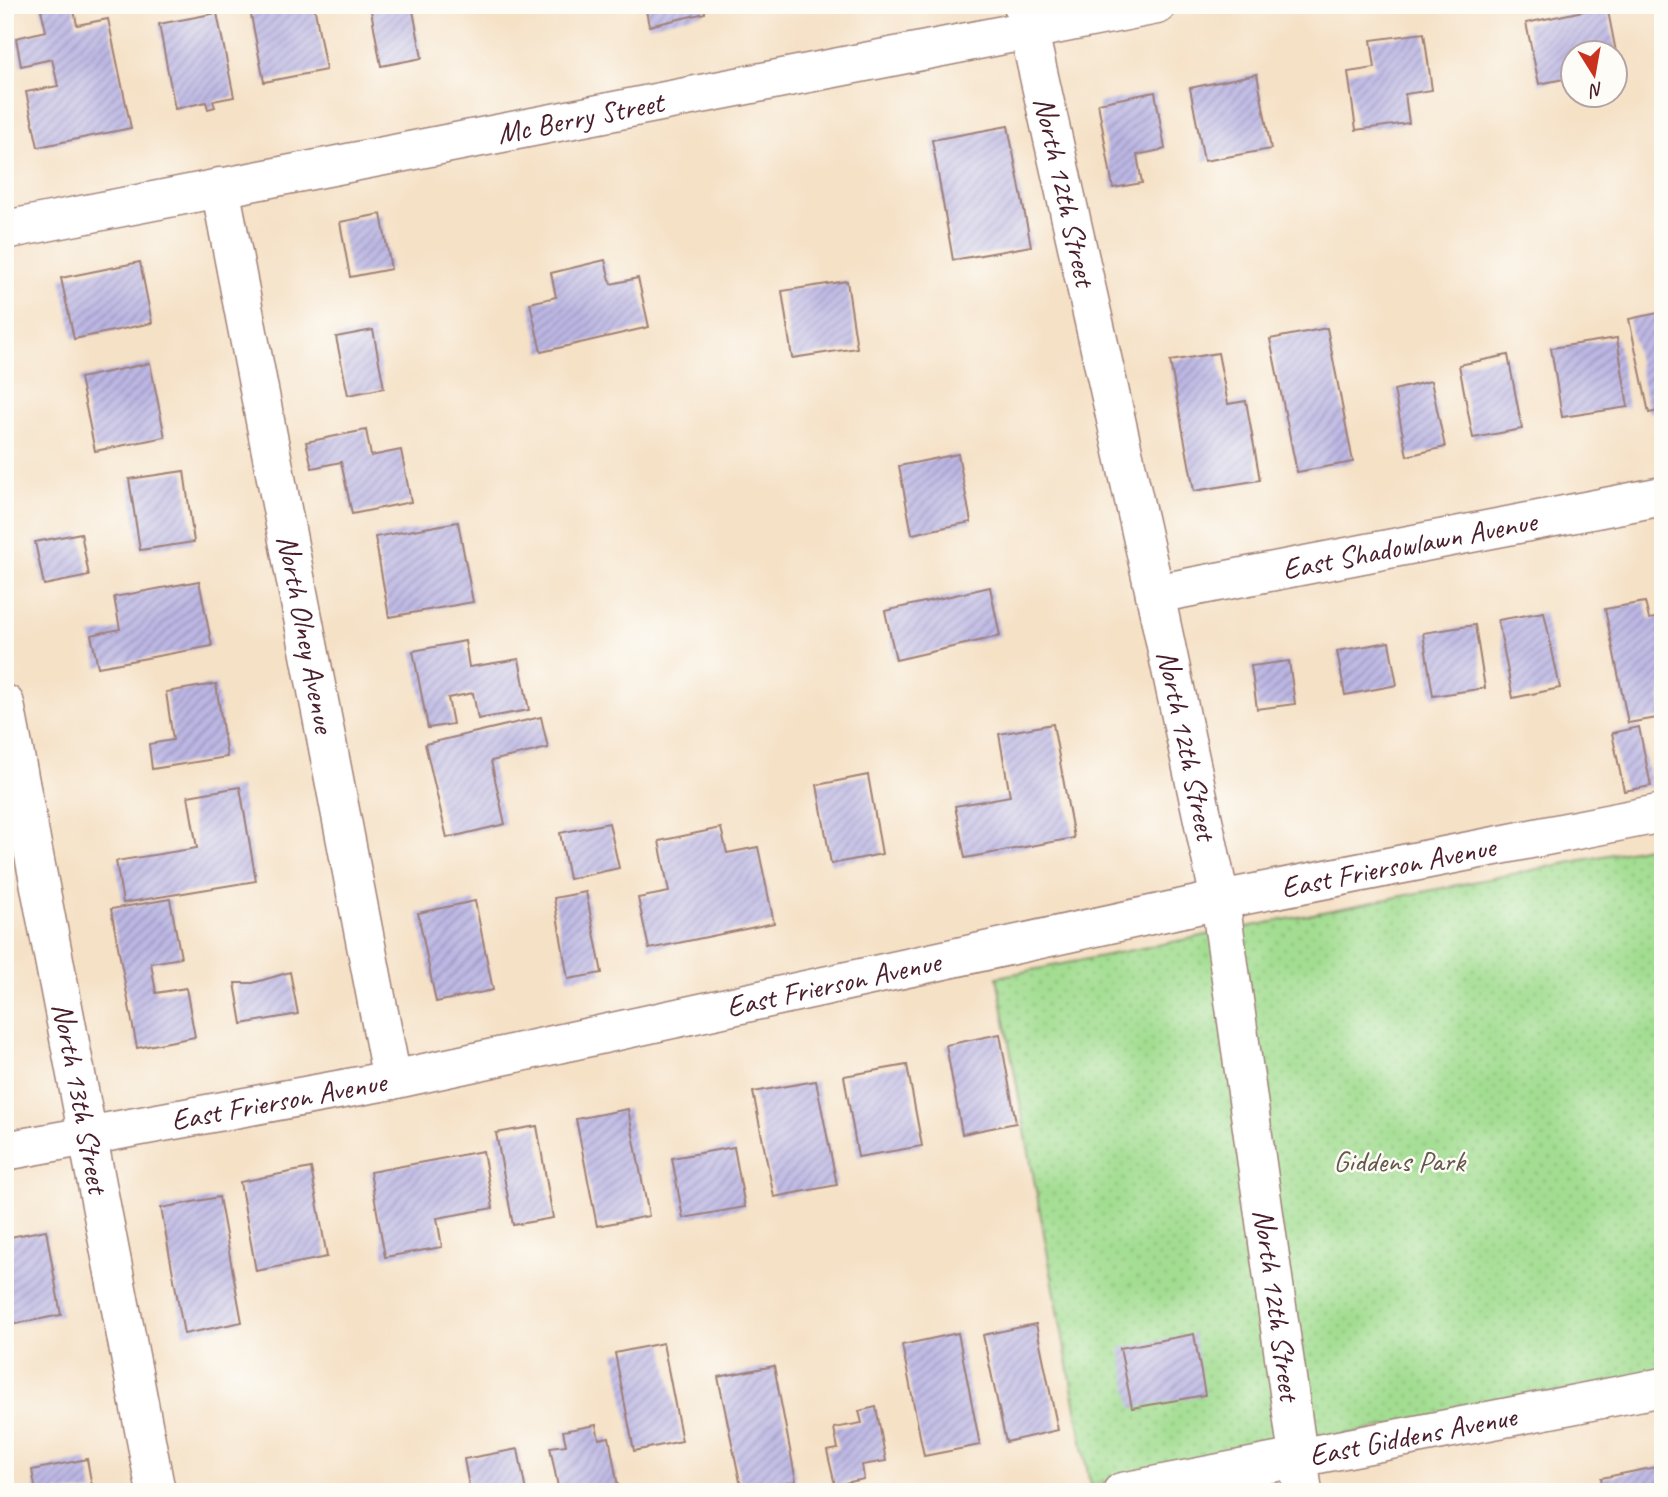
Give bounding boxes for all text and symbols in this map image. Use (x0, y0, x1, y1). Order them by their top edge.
north arrow (1560, 38, 1630, 108)
text: N (1586, 77, 1605, 103)
street label: Mc Berry Street (494, 82, 669, 152)
street label: North 12th Street (1025, 93, 1105, 293)
street label: East Shadowlawn Avenue (1279, 501, 1542, 588)
street label: North Olney Avenue (268, 532, 344, 738)
street label: North 12th Street (1148, 647, 1226, 846)
street label: East Frierson Avenue (1278, 827, 1501, 907)
street label: East Frierson Avenue (723, 942, 946, 1026)
street label: North 13th Street (44, 1000, 118, 1199)
street label: East Frierson Avenue (168, 1062, 391, 1139)
park label: Giddens Park (1333, 1142, 1467, 1180)
street label: North 12th Street (1245, 1206, 1309, 1406)
street label: East Giddens Avenue (1306, 1397, 1521, 1474)

